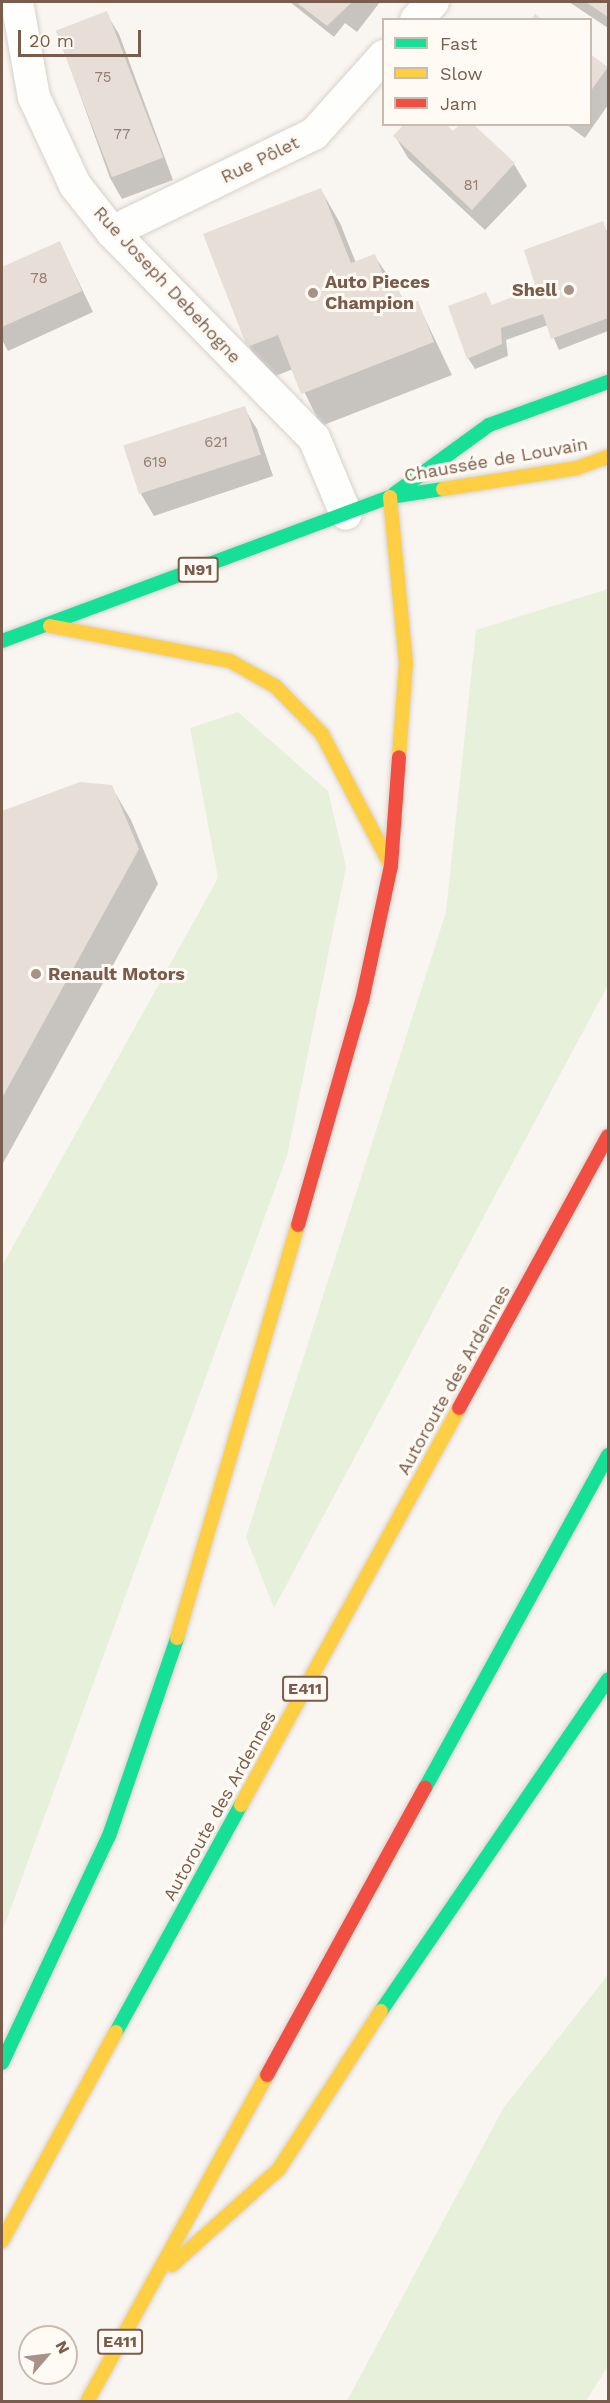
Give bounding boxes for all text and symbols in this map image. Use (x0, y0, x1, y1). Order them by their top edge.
scale bar (21, 18, 144, 56)
legend (382, 18, 592, 126)
text: 20 m (29, 30, 74, 51)
text: Fast (440, 33, 477, 54)
text: Slow (440, 63, 483, 84)
house number: 75 (94, 69, 112, 87)
text: Jam (440, 93, 477, 114)
house number: 77 (114, 126, 130, 144)
street label: Rue Pôlet (217, 132, 303, 188)
house number: 81 (463, 177, 479, 195)
street label: Rue Joseph Debehogne (89, 202, 245, 368)
house number: 78 (30, 270, 48, 288)
place label: Auto Pieces Champion (325, 272, 430, 314)
place label: Shell (512, 279, 557, 301)
marker: Shell (562, 283, 576, 297)
marker: Auto Pieces Champion (306, 286, 320, 300)
street label: Chaussée de Louvain (402, 433, 590, 487)
house number: 621 (204, 434, 228, 452)
house number: 619 (143, 454, 167, 472)
road number: N91 (177, 557, 219, 583)
place label: Renault Motors (48, 963, 185, 985)
marker: Renault Motors (29, 967, 43, 981)
street label: Autoroute des Ardennes (393, 1281, 515, 1479)
road number: E411 (281, 1676, 329, 1702)
street label: Autoroute des Ardennes (159, 1707, 281, 1905)
north arrow (18, 2325, 78, 2385)
road number: E411 (96, 2329, 144, 2355)
text: N (51, 2338, 74, 2357)

